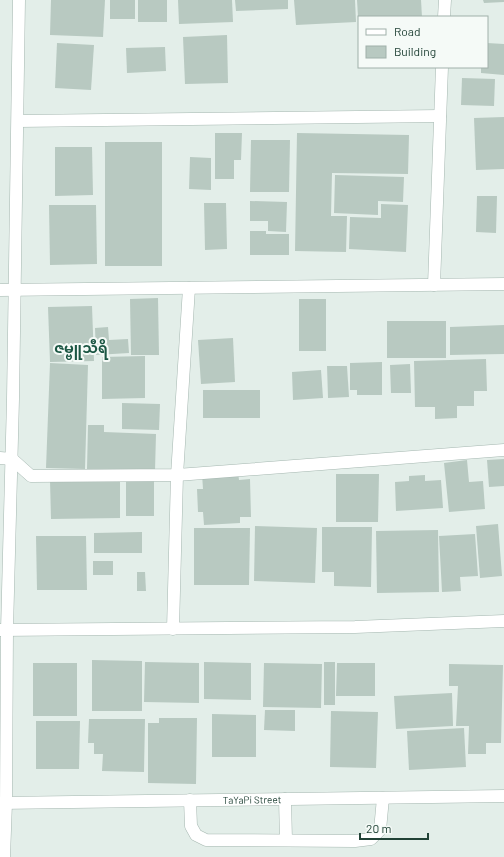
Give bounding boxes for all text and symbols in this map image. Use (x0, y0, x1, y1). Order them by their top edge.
legend (358, 16, 488, 68)
text: Road (394, 24, 421, 38)
text: Building (394, 44, 436, 58)
district label: ဇမ္ဗူသီရိ (54, 338, 109, 360)
street label: TaYaPi Street (223, 793, 282, 806)
scale bar (360, 815, 428, 841)
text: 20 m (366, 821, 392, 835)

